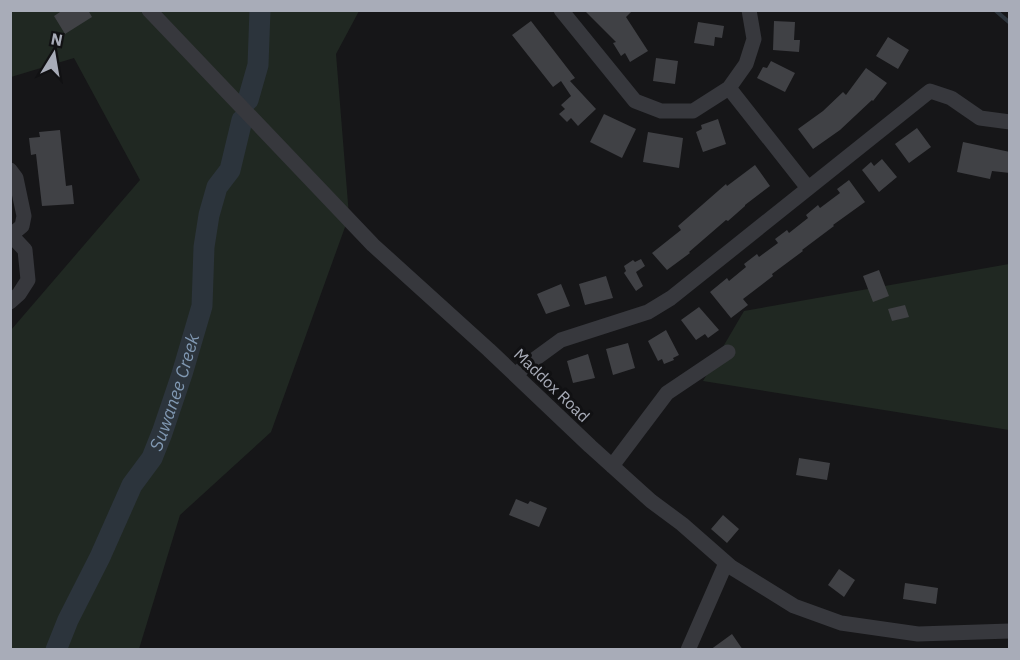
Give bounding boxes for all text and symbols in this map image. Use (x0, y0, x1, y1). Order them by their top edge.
north arrow (24, 24, 84, 84)
text: N (49, 28, 64, 50)
water label: Suwanee Creek (144, 330, 204, 454)
street label: Maddox Road (510, 344, 594, 426)

